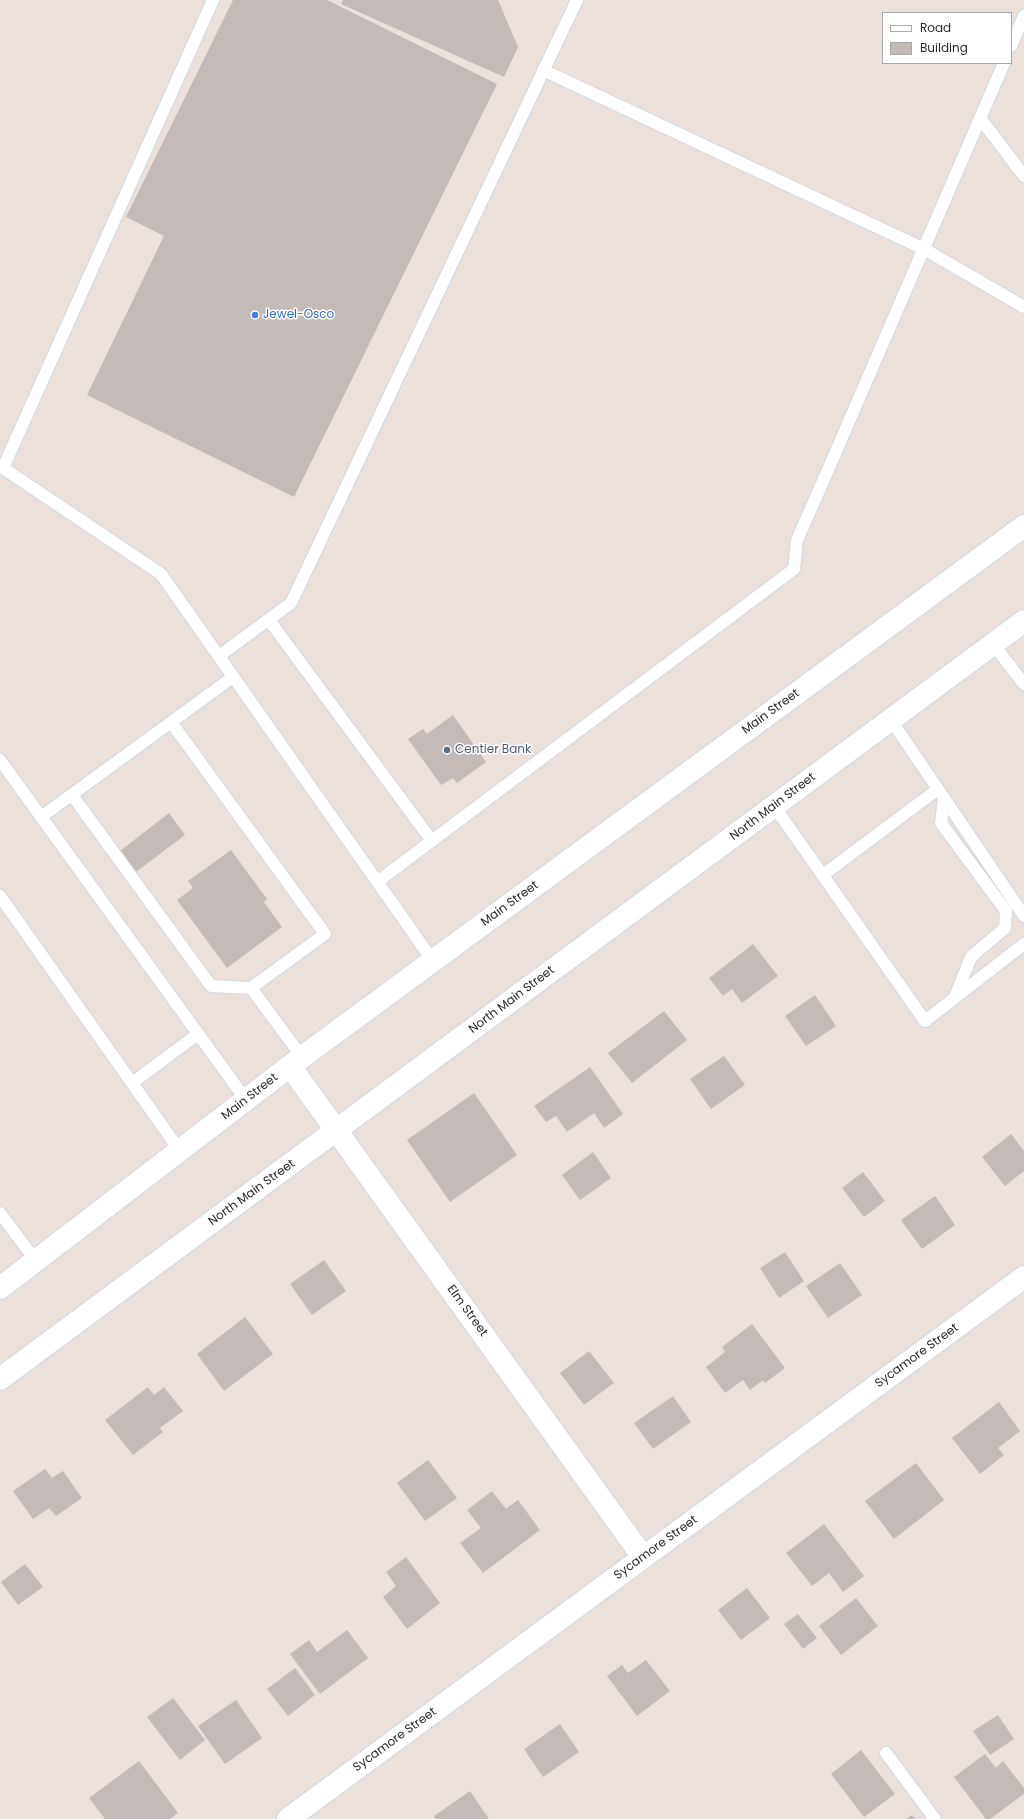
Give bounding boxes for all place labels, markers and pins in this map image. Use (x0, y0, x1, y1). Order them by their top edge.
place label: Jewel-Osco (263, 308, 334, 322)
marker: Jewel-Osco (250, 310, 260, 320)
place label: Centier Bank (455, 743, 531, 757)
marker: Centier Bank (442, 745, 452, 755)

